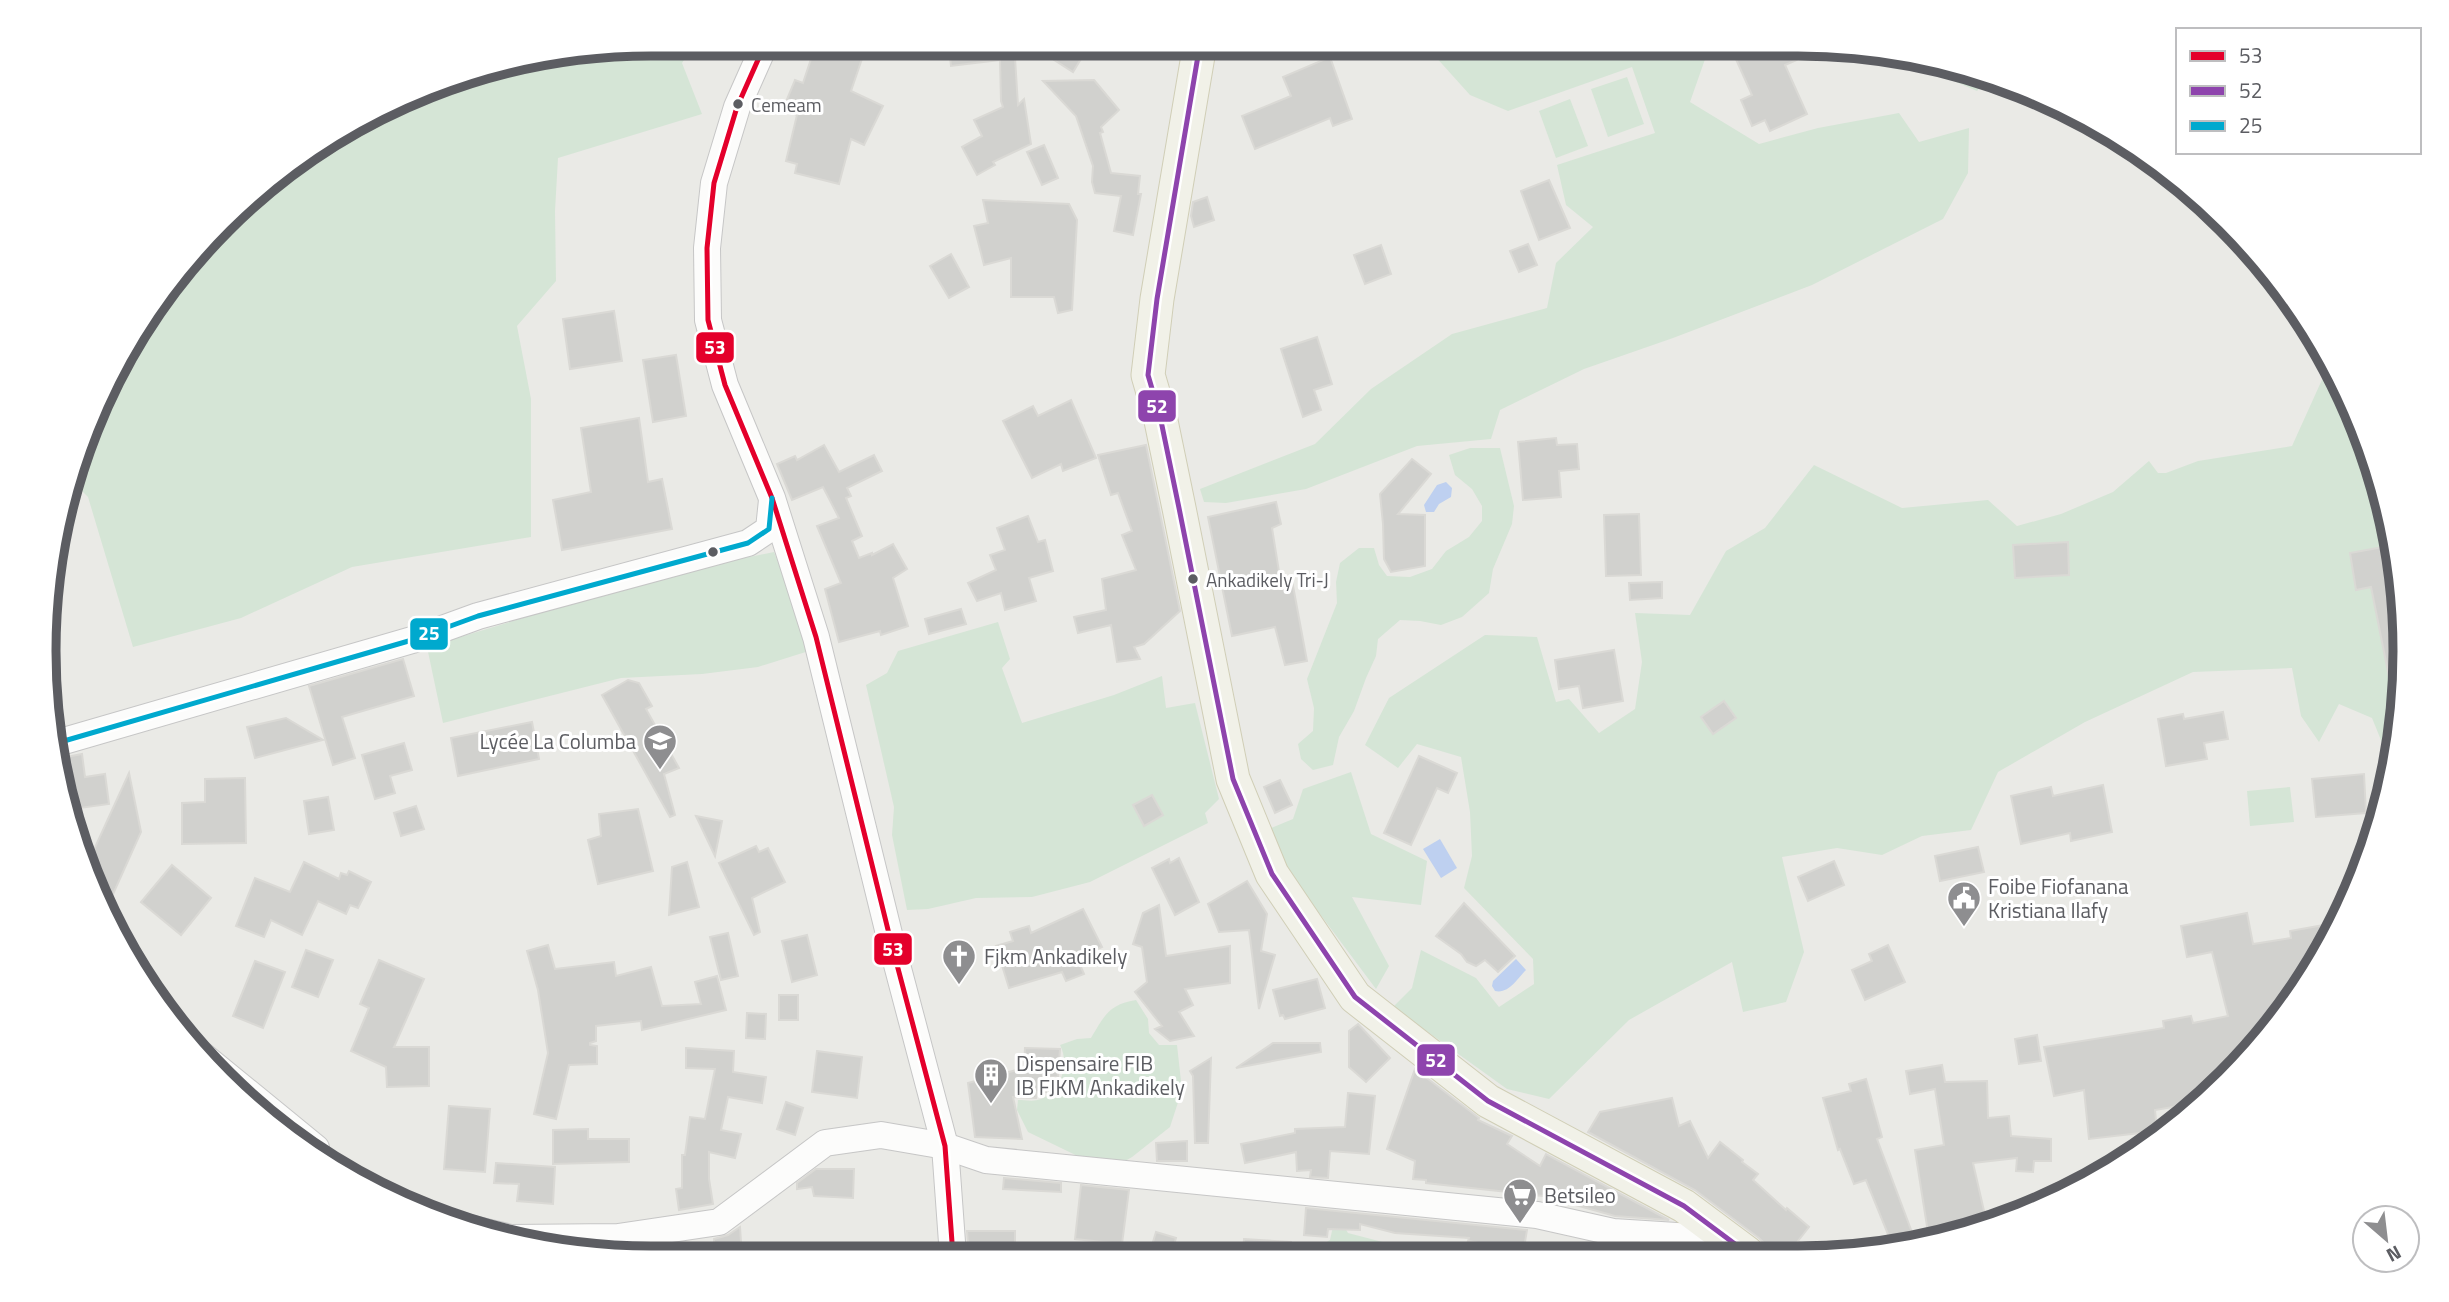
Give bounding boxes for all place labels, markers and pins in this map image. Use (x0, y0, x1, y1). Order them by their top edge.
place label: Cemeam (751, 90, 822, 119)
marker: Cemeam (731, 97, 745, 111)
unlabelled marker (706, 545, 720, 559)
place label: Ankadikely Tri-J (1206, 565, 1329, 594)
marker: Ankadikely Tri-J (1186, 572, 1200, 586)
school or university icon: Lycée La Columba (641, 722, 679, 771)
place label: Lycée La Columba (479, 725, 636, 757)
place label: Foibe Fiofanana Kristiana Ilafy (1988, 870, 2129, 926)
public building icon: Foibe Fiofanana Kristiana Ilafy (1945, 879, 1983, 928)
church icon: Fjkm Ankadikely (940, 937, 978, 986)
place label: Fjkm Ankadikely (984, 940, 1127, 972)
place label: Dispensaire FIB IB FJKM Ankadikely (1016, 1047, 1185, 1103)
building icon: Dispensaire FIB IB FJKM Ankadikely (972, 1056, 1010, 1105)
supermarket icon: Betsileo (1501, 1176, 1539, 1225)
place label: Betsileo (1544, 1179, 1616, 1211)

